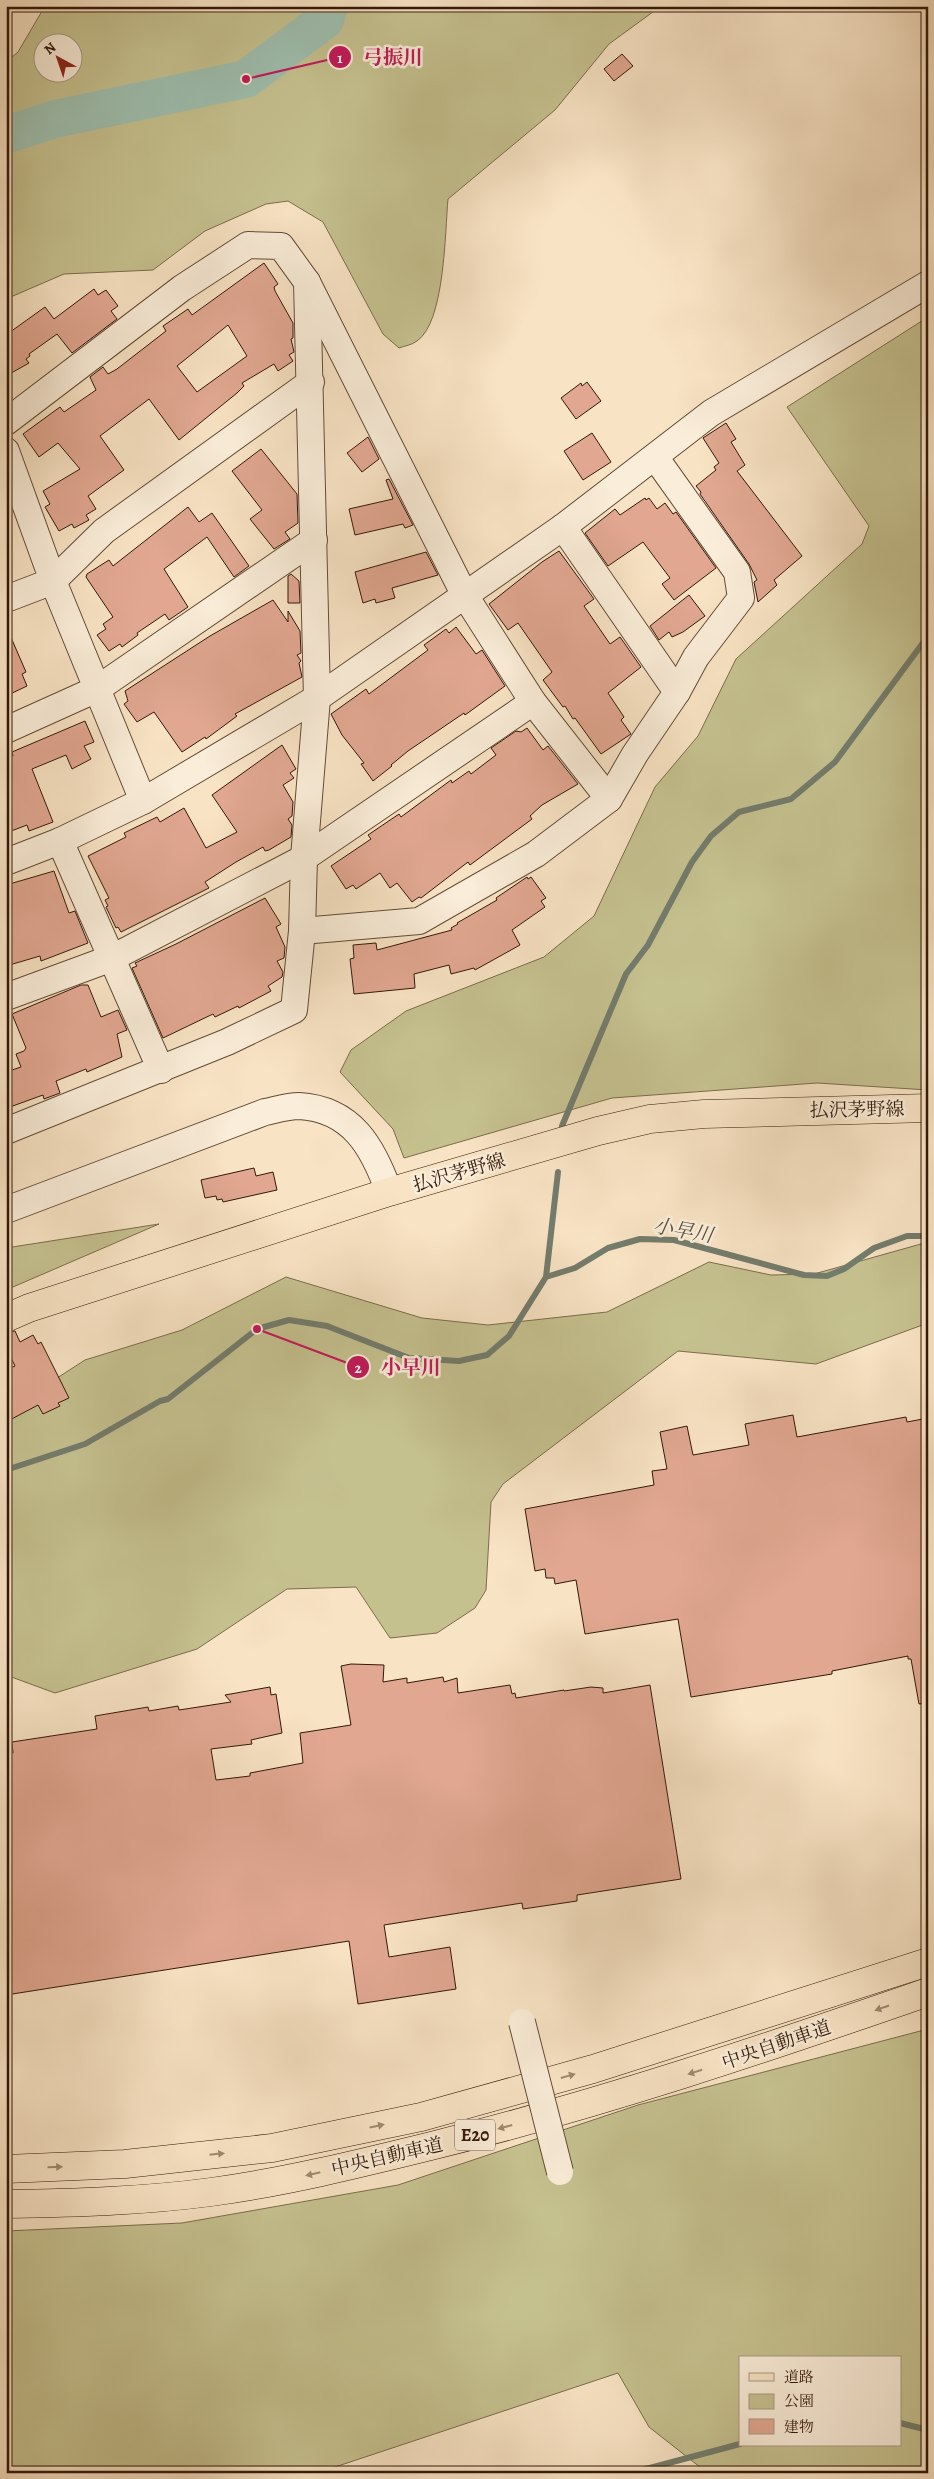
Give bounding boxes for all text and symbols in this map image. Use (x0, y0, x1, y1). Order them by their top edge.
north arrow (32, 32, 82, 82)
text: N (40, 38, 60, 59)
callout: 弓振川 (328, 40, 433, 75)
text: 弓振川 (363, 44, 423, 71)
text: 1 (337, 48, 343, 68)
street label: 払沢茅野線 (809, 1096, 905, 1124)
street label: 払沢茅野線 (410, 1147, 509, 1199)
water label: 小早川 (651, 1212, 717, 1249)
callout: 小早川 (346, 1350, 451, 1385)
text: 小早川 (381, 1354, 441, 1381)
text: 2 (354, 1358, 362, 1378)
one-way arrow (874, 2005, 889, 2012)
street label: 中央自動車道 (718, 2014, 834, 2076)
one-way arrow (687, 2068, 702, 2076)
one-way arrow (560, 2072, 575, 2080)
road number: E20 (455, 2120, 495, 2150)
one-way arrow (369, 2122, 384, 2130)
one-way arrow (498, 2124, 513, 2132)
street label: 中央自動車道 (329, 2131, 446, 2182)
one-way arrow (209, 2150, 225, 2158)
one-way arrow (47, 2163, 63, 2171)
one-way arrow (306, 2170, 321, 2178)
legend (739, 2356, 902, 2446)
text: 道路 (784, 2367, 814, 2387)
text: 公園 (784, 2391, 814, 2411)
text: 建物 (784, 2417, 814, 2437)

